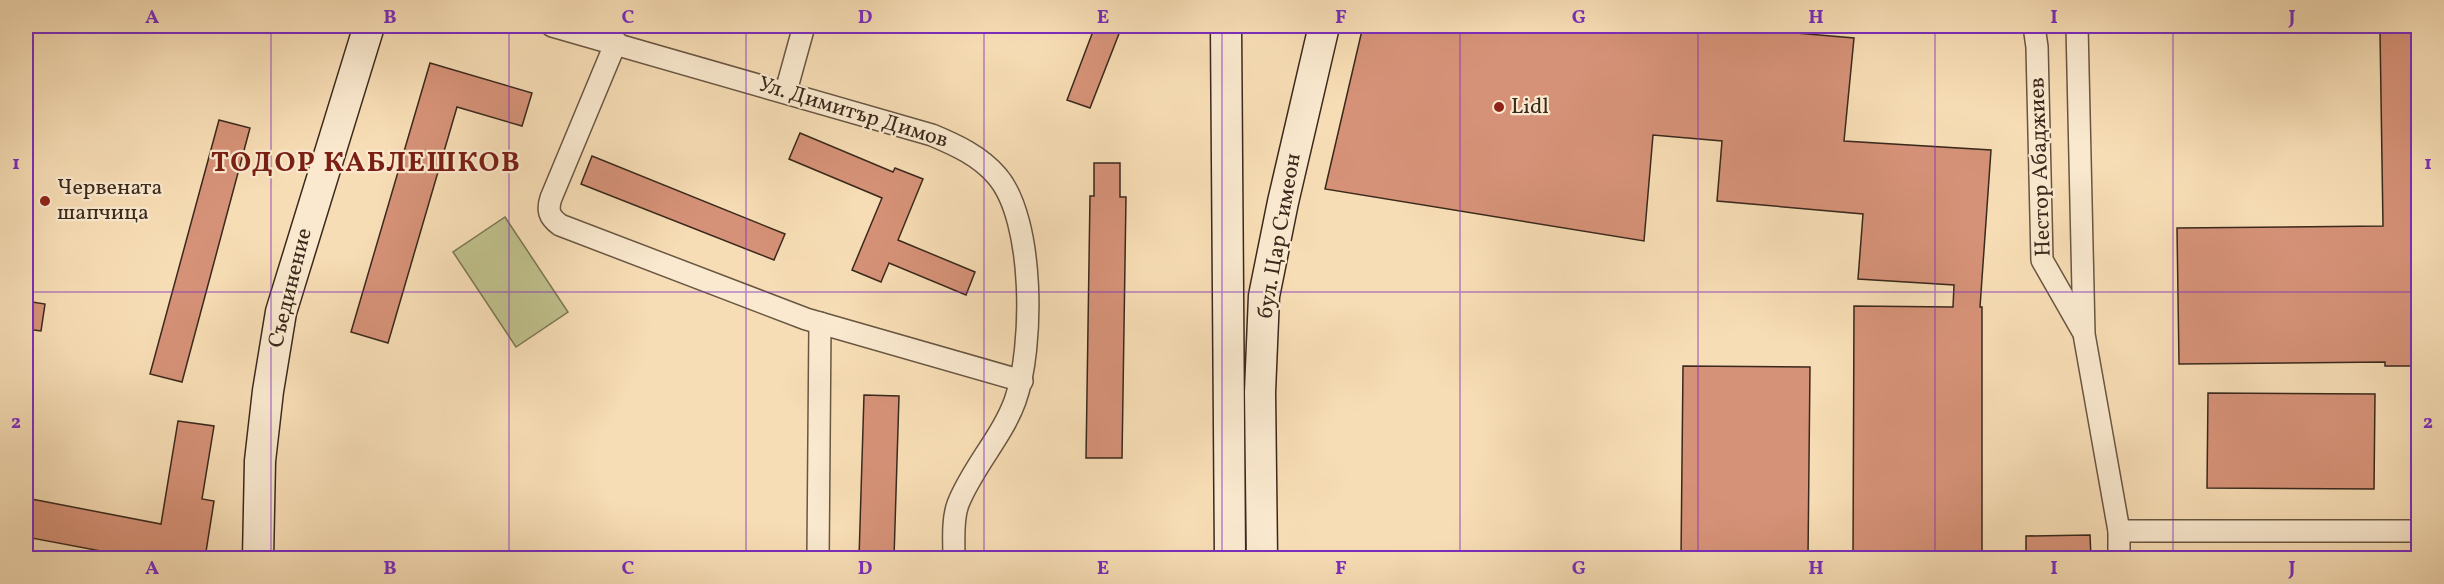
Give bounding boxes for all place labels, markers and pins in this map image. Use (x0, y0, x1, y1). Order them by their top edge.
place label: Lidl (1511, 92, 1549, 123)
marker: Lidl (1492, 100, 1506, 114)
place label: Червената шапчица (57, 173, 162, 229)
marker: Червената шапчица (38, 194, 52, 208)

